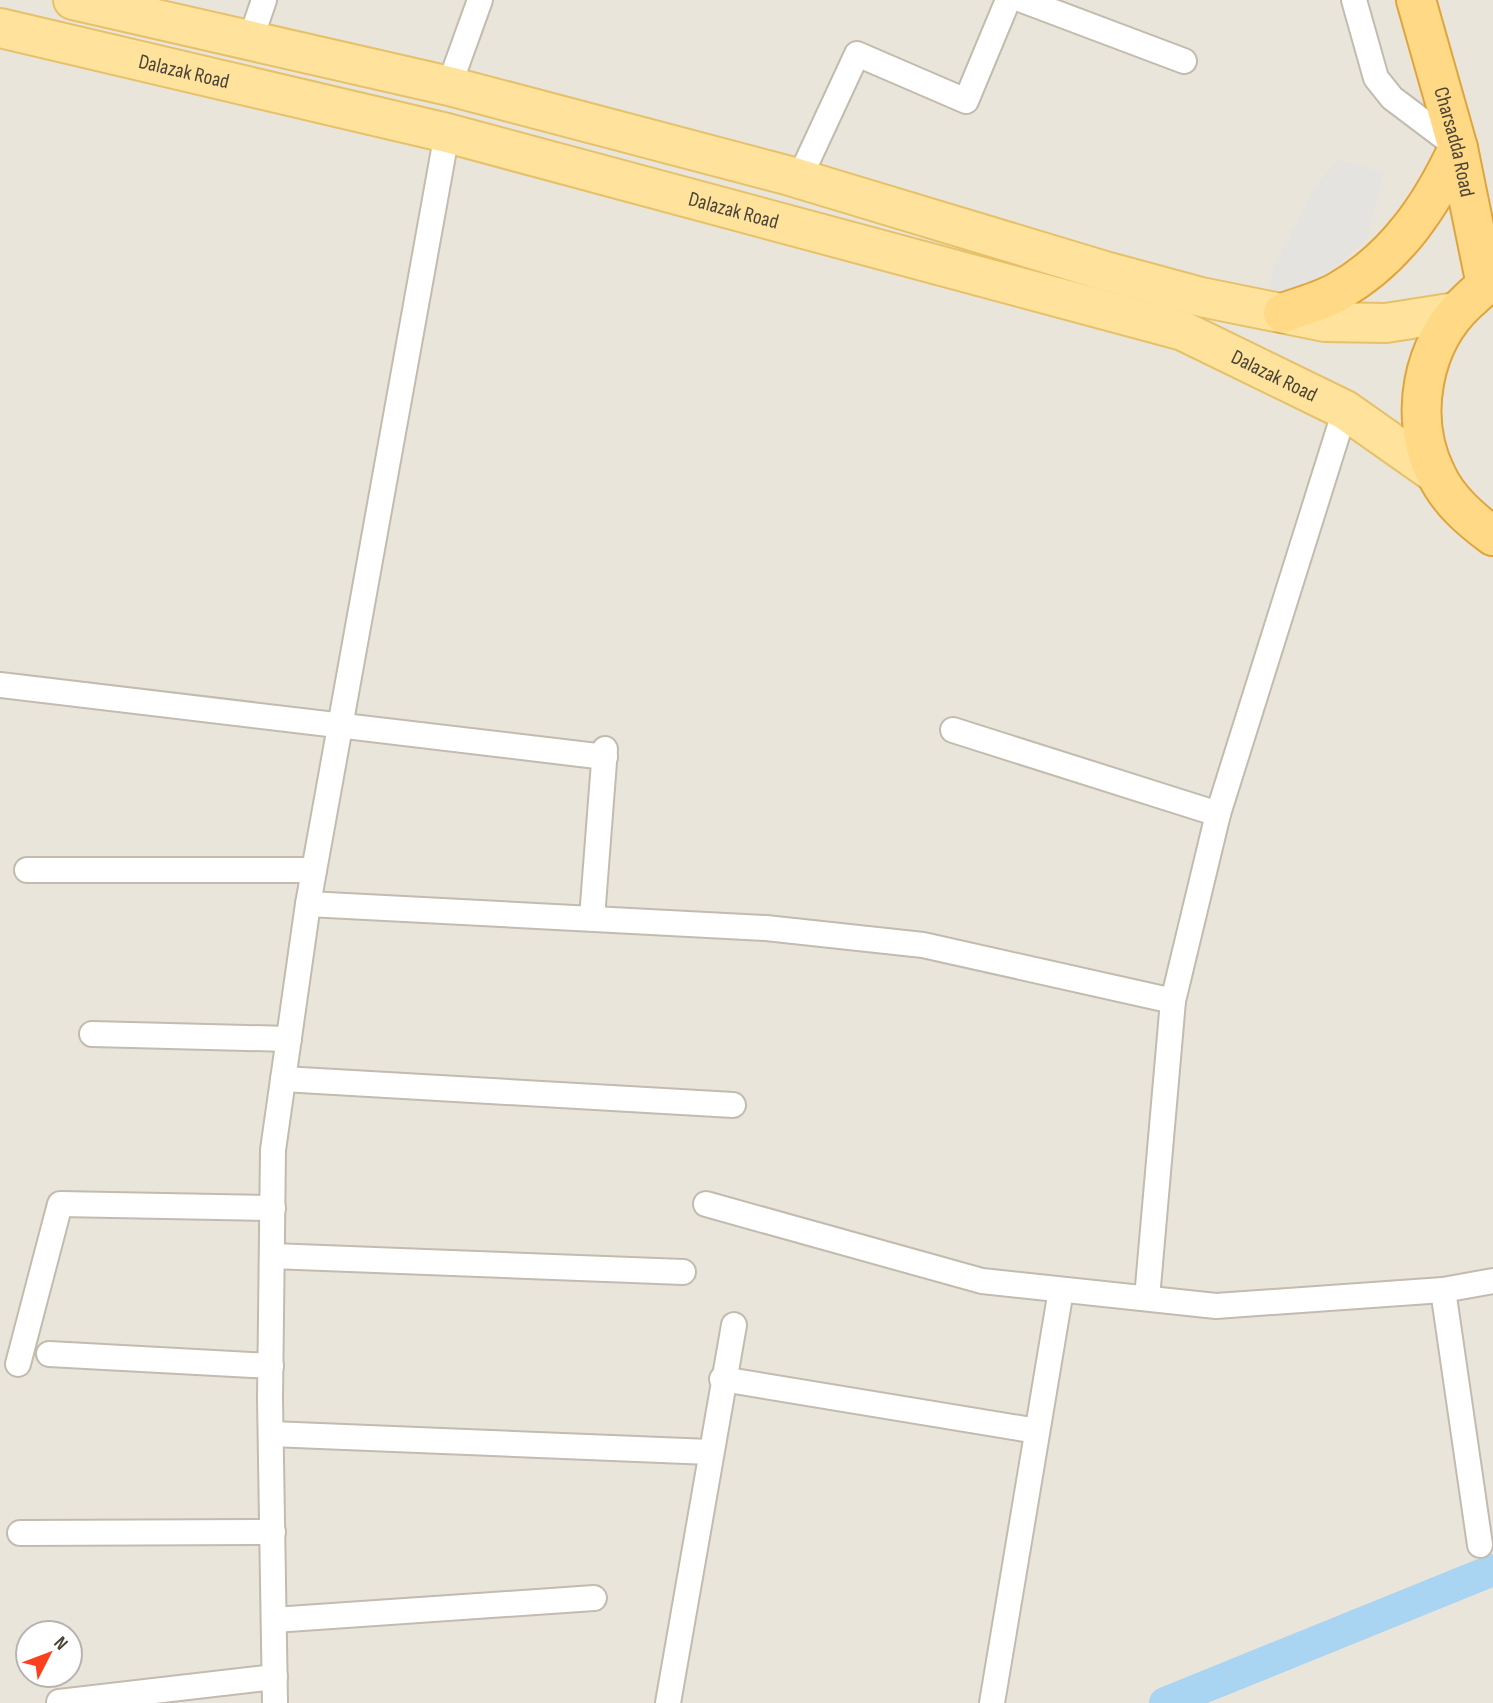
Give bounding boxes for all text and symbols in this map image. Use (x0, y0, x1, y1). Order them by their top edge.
street label: Dalazak Road (136, 48, 232, 94)
street label: Charsadda Road (1429, 84, 1480, 199)
street label: Dalazak Road (686, 186, 781, 234)
street label: Dalazak Road (1227, 344, 1321, 407)
north arrow (14, 1619, 84, 1689)
text: N (49, 1632, 72, 1655)

